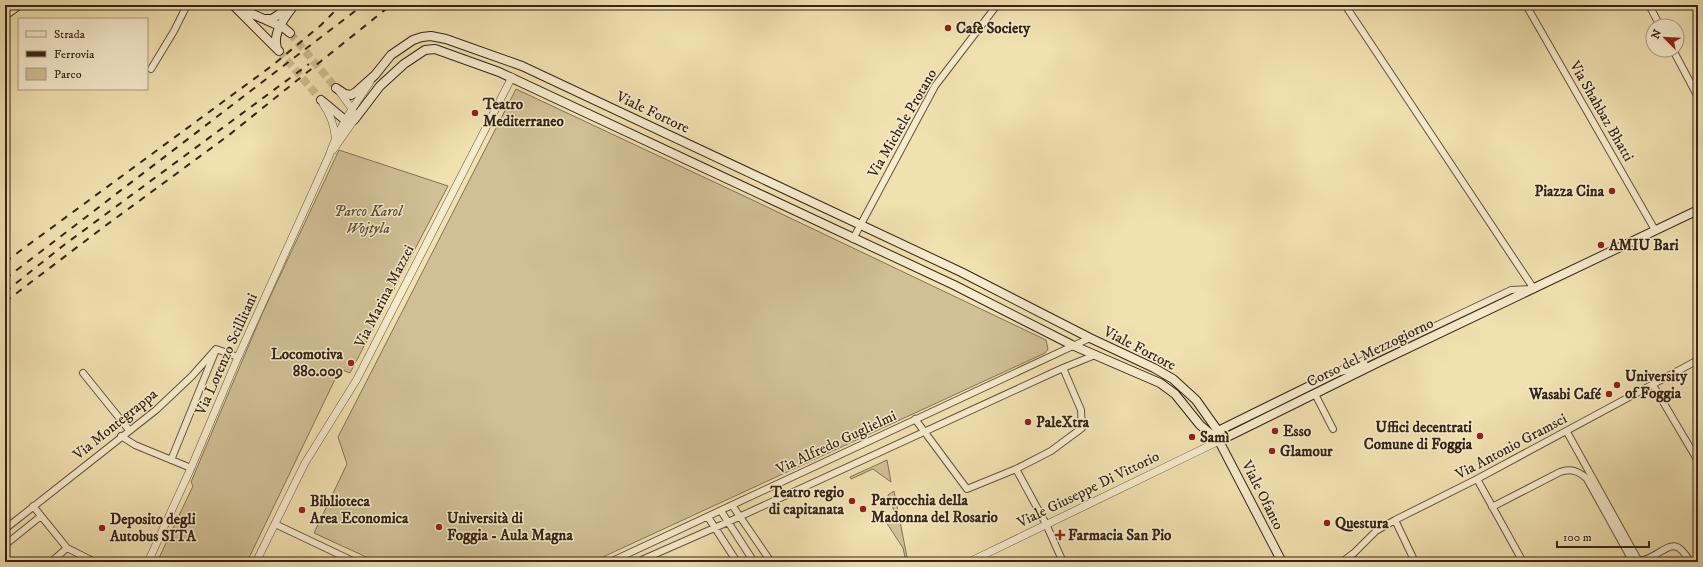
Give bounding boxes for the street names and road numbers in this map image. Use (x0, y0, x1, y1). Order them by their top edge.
street label: Via Shahbaz Bhatti (1565, 57, 1638, 165)
street label: Via Michele Protano (863, 65, 941, 182)
street label: Viale Fortore (612, 87, 693, 138)
street label: Via Marina Mazzei (350, 241, 419, 352)
street label: Via Lorenzo Scillitani (191, 290, 262, 419)
street label: Corso del Mezzogiorno (1304, 313, 1437, 391)
street label: Viale Fortore (1099, 322, 1179, 375)
street label: Via Montegrappa (68, 384, 162, 465)
street label: Via Alfredo Guglielmi (772, 406, 900, 479)
street label: Via Antonio Gramsci (1451, 409, 1570, 484)
street label: Viale Giuseppe Di Vittorio (1013, 447, 1162, 533)
street label: Viale Ofanto (1237, 457, 1288, 533)

